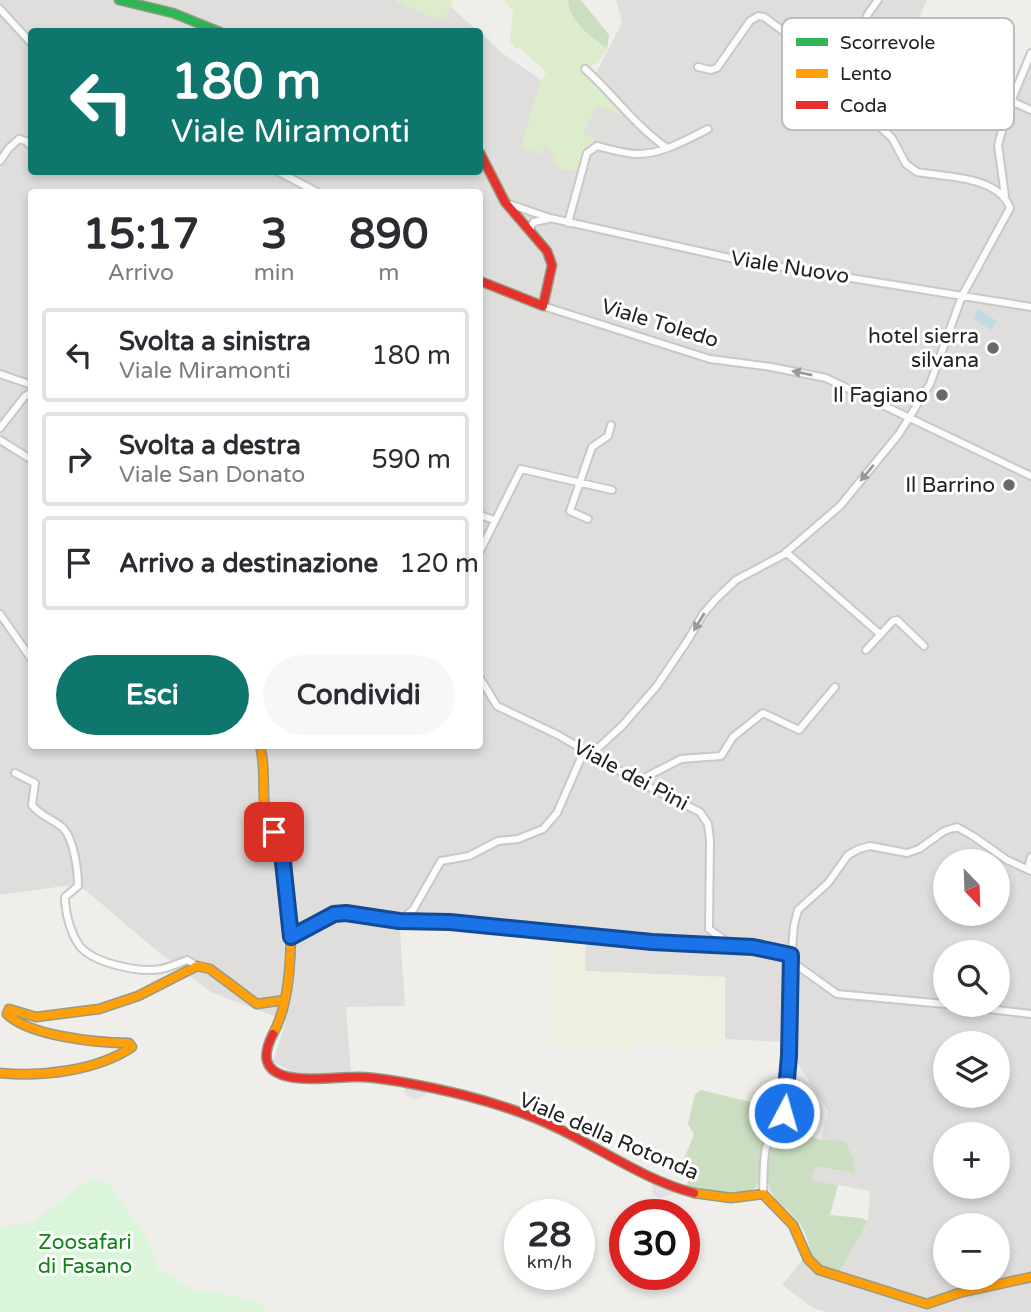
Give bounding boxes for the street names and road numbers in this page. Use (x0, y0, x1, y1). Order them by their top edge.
street label: Viale Nuovo (729, 246, 851, 289)
street label: Viale Toledo (598, 294, 722, 353)
street label: Viale dei Pini (569, 735, 693, 816)
street label: Viale della Rotonda (515, 1087, 702, 1186)

